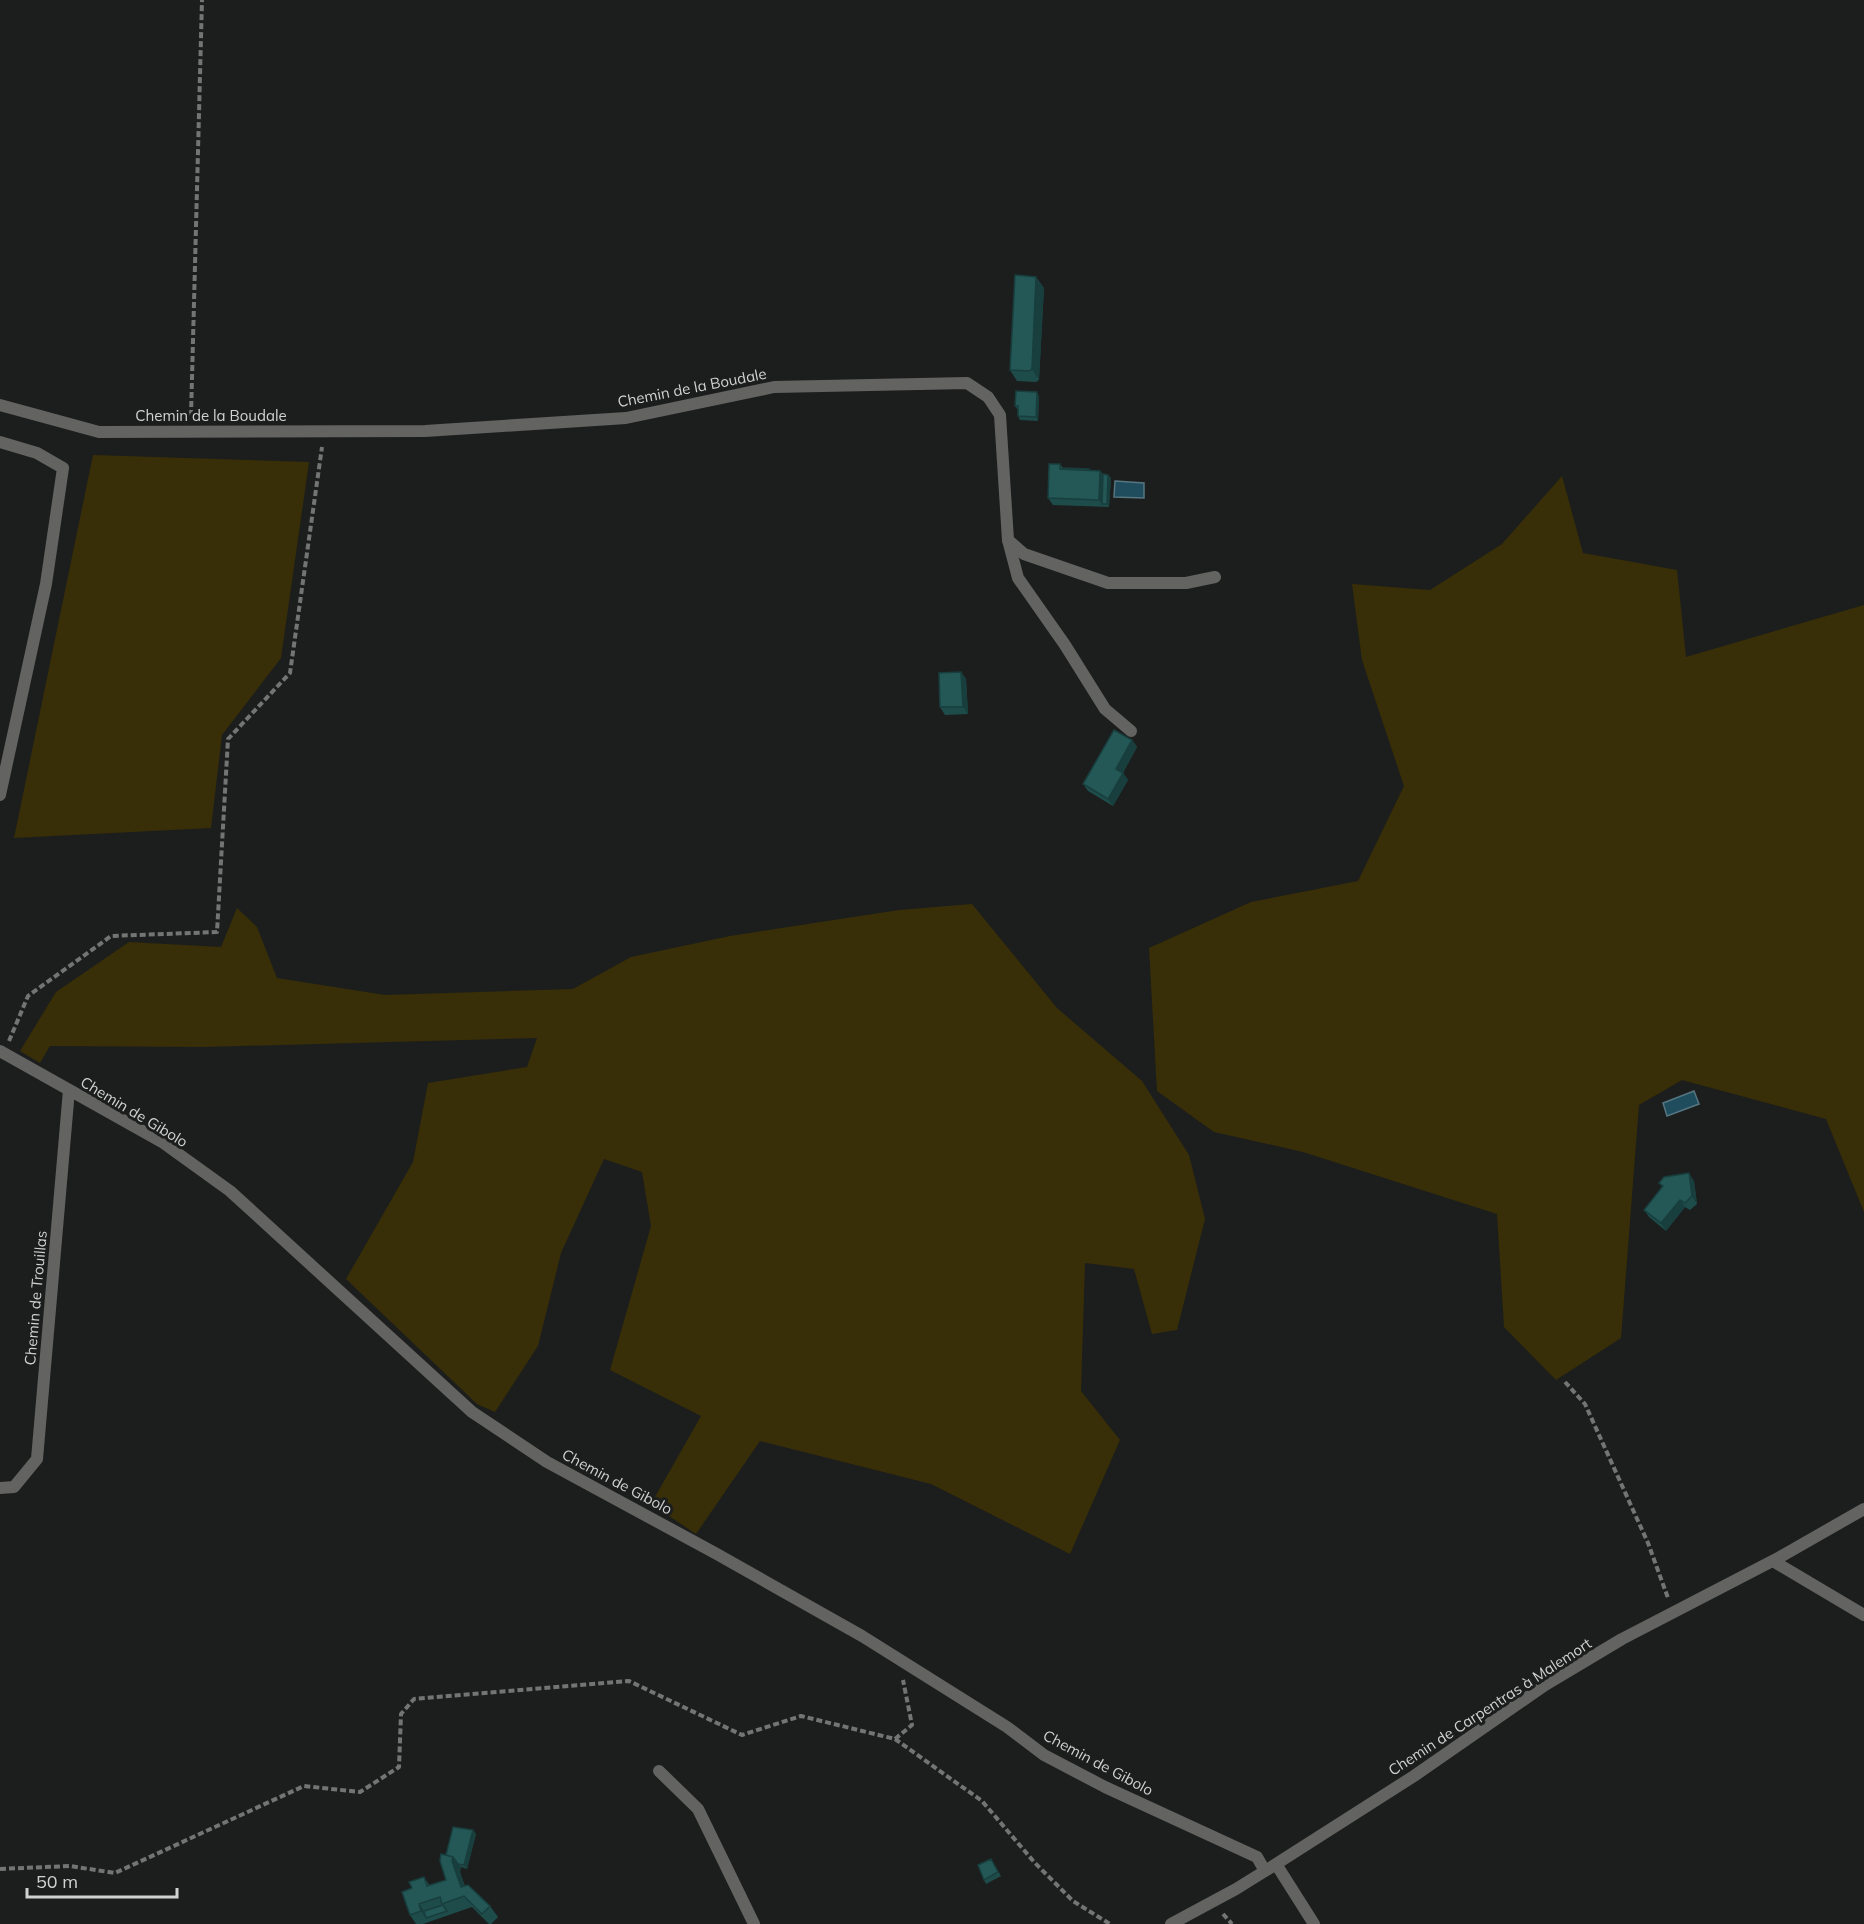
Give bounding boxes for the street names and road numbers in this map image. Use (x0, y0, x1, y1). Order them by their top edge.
street label: Chemin de la Boudale (616, 364, 768, 411)
street label: Chemin de la Boudale (135, 406, 287, 425)
street label: Chemin de Gibolo (77, 1072, 191, 1151)
street label: Chemin de Trouillas (20, 1230, 51, 1366)
street label: Chemin de Gibolo (559, 1445, 676, 1519)
street label: Chemin de Carpentras à Malemort (1385, 1634, 1595, 1779)
street label: Chemin de Gibolo (1040, 1726, 1157, 1800)

